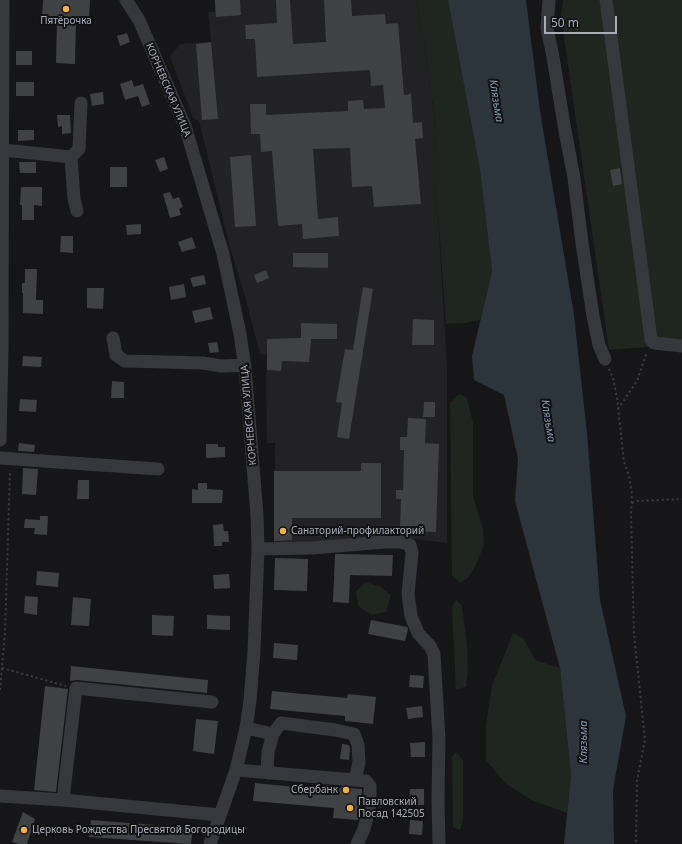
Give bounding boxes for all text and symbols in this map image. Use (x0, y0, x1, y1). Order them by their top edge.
marker: Пятёрочка (61, 4, 71, 14)
scale bar (546, 8, 619, 34)
text: 50 m (551, 14, 579, 31)
place label: Пятёрочка (40, 15, 92, 27)
street label: КОРНЕВСКАЯ УЛИЦА (143, 41, 193, 139)
water label: Клязьма (486, 79, 506, 123)
street label: КОРНЕВСКАЯ УЛИЦА (239, 364, 259, 466)
water label: Клязьма (538, 399, 558, 443)
place label: Санаторий-профилакторий (291, 525, 424, 537)
marker: Санаторий-профилакторий (278, 526, 288, 536)
water label: Клязьма (577, 720, 591, 764)
place label: Сбербанк (291, 784, 338, 796)
marker: Сбербанк (341, 785, 351, 795)
place label: Павловский Посад 142505 (358, 796, 425, 820)
marker: Павловский Посад 142505 (345, 803, 355, 813)
place label: Церковь Рождества Пресвятой Богородицы (32, 824, 245, 836)
marker: Церковь Рождества Пресвятой Богородицы (19, 825, 29, 835)

